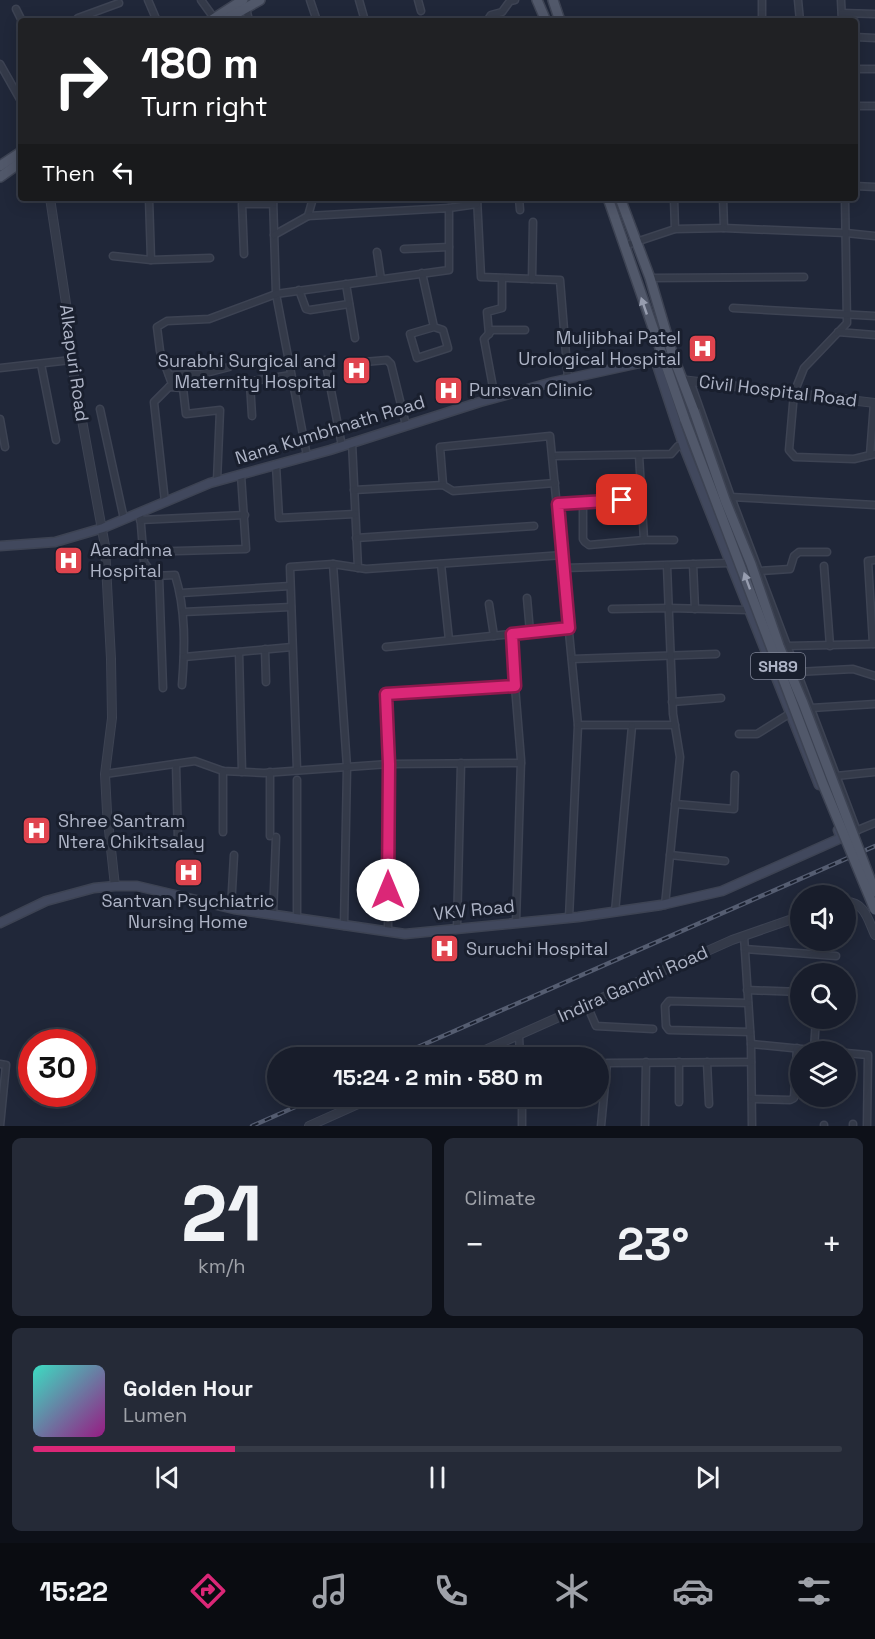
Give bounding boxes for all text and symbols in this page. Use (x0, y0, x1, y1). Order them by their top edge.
text: 180 m (141, 37, 259, 90)
icon: right (42, 42, 120, 120)
text: Turn right (141, 89, 268, 124)
icon: left (107, 156, 140, 189)
text: Then (42, 159, 95, 187)
one-way arrow (639, 297, 649, 315)
street label: Alkapuri Road (55, 303, 94, 423)
place label: Muljibhai Patel Urological Hospital (518, 326, 681, 370)
hospital icon: Muljibhai Patel Urological Hospital (686, 332, 718, 364)
place label: Surabhi Surgical and Maternity Hospital (158, 349, 336, 393)
hospital icon: Surabhi Surgical and Maternity Hospital (341, 355, 373, 387)
street label: Civil Hospital Road (698, 369, 859, 412)
hospital icon: Punsvan Clinic (432, 374, 464, 406)
place label: Punsvan Clinic (469, 378, 593, 401)
street label: Nana Kumbhnath Road (232, 390, 427, 469)
pin (596, 474, 647, 525)
icon: arrive (605, 483, 638, 516)
place label: Aaradhna Hospital (90, 538, 172, 582)
hospital icon: Aaradhna Hospital (53, 544, 85, 576)
one-way arrow (742, 572, 752, 590)
road number: SH89 (751, 653, 805, 679)
place label: Shree Santram Ntera Chikitsalay (58, 809, 205, 853)
hospital icon: Shree Santram Ntera Chikitsalay (21, 815, 53, 847)
hospital icon: Santvan Psychiatric Nursing Home (172, 856, 204, 888)
position arrow (356, 858, 420, 922)
map controls (790, 885, 856, 1107)
button: sound (790, 885, 856, 951)
place label: Santvan Psychiatric Nursing Home (101, 889, 275, 933)
street label: VKV Road (432, 894, 516, 925)
hospital icon: Suruchi Hospital (429, 933, 461, 965)
place label: Suruchi Hospital (466, 937, 608, 960)
street label: Indira Gandhi Road (554, 940, 711, 1027)
button: search (790, 963, 856, 1029)
speed limit sign: 30 (18, 1029, 96, 1107)
button: layers (790, 1041, 856, 1107)
text: 15:24 · 2 min · 580 m (333, 1063, 543, 1091)
text: 21 (181, 1164, 263, 1264)
text: Climate (465, 1185, 536, 1211)
text: 23° (617, 1216, 689, 1273)
text: − (465, 1224, 485, 1266)
text: + (822, 1224, 842, 1266)
text: km/h (198, 1253, 246, 1279)
text: Golden Hour (123, 1374, 253, 1402)
text: Lumen (123, 1402, 187, 1428)
icon: previous (151, 1461, 184, 1494)
icon: pause (421, 1461, 454, 1494)
icon: next (691, 1461, 724, 1494)
icon: directions (187, 1570, 229, 1612)
icon: music (309, 1570, 351, 1612)
icon: phone (430, 1570, 472, 1612)
icon: climate (551, 1570, 593, 1612)
icon: car (672, 1570, 714, 1612)
icon: filters (793, 1570, 835, 1612)
text: 15:22 (40, 1574, 108, 1609)

